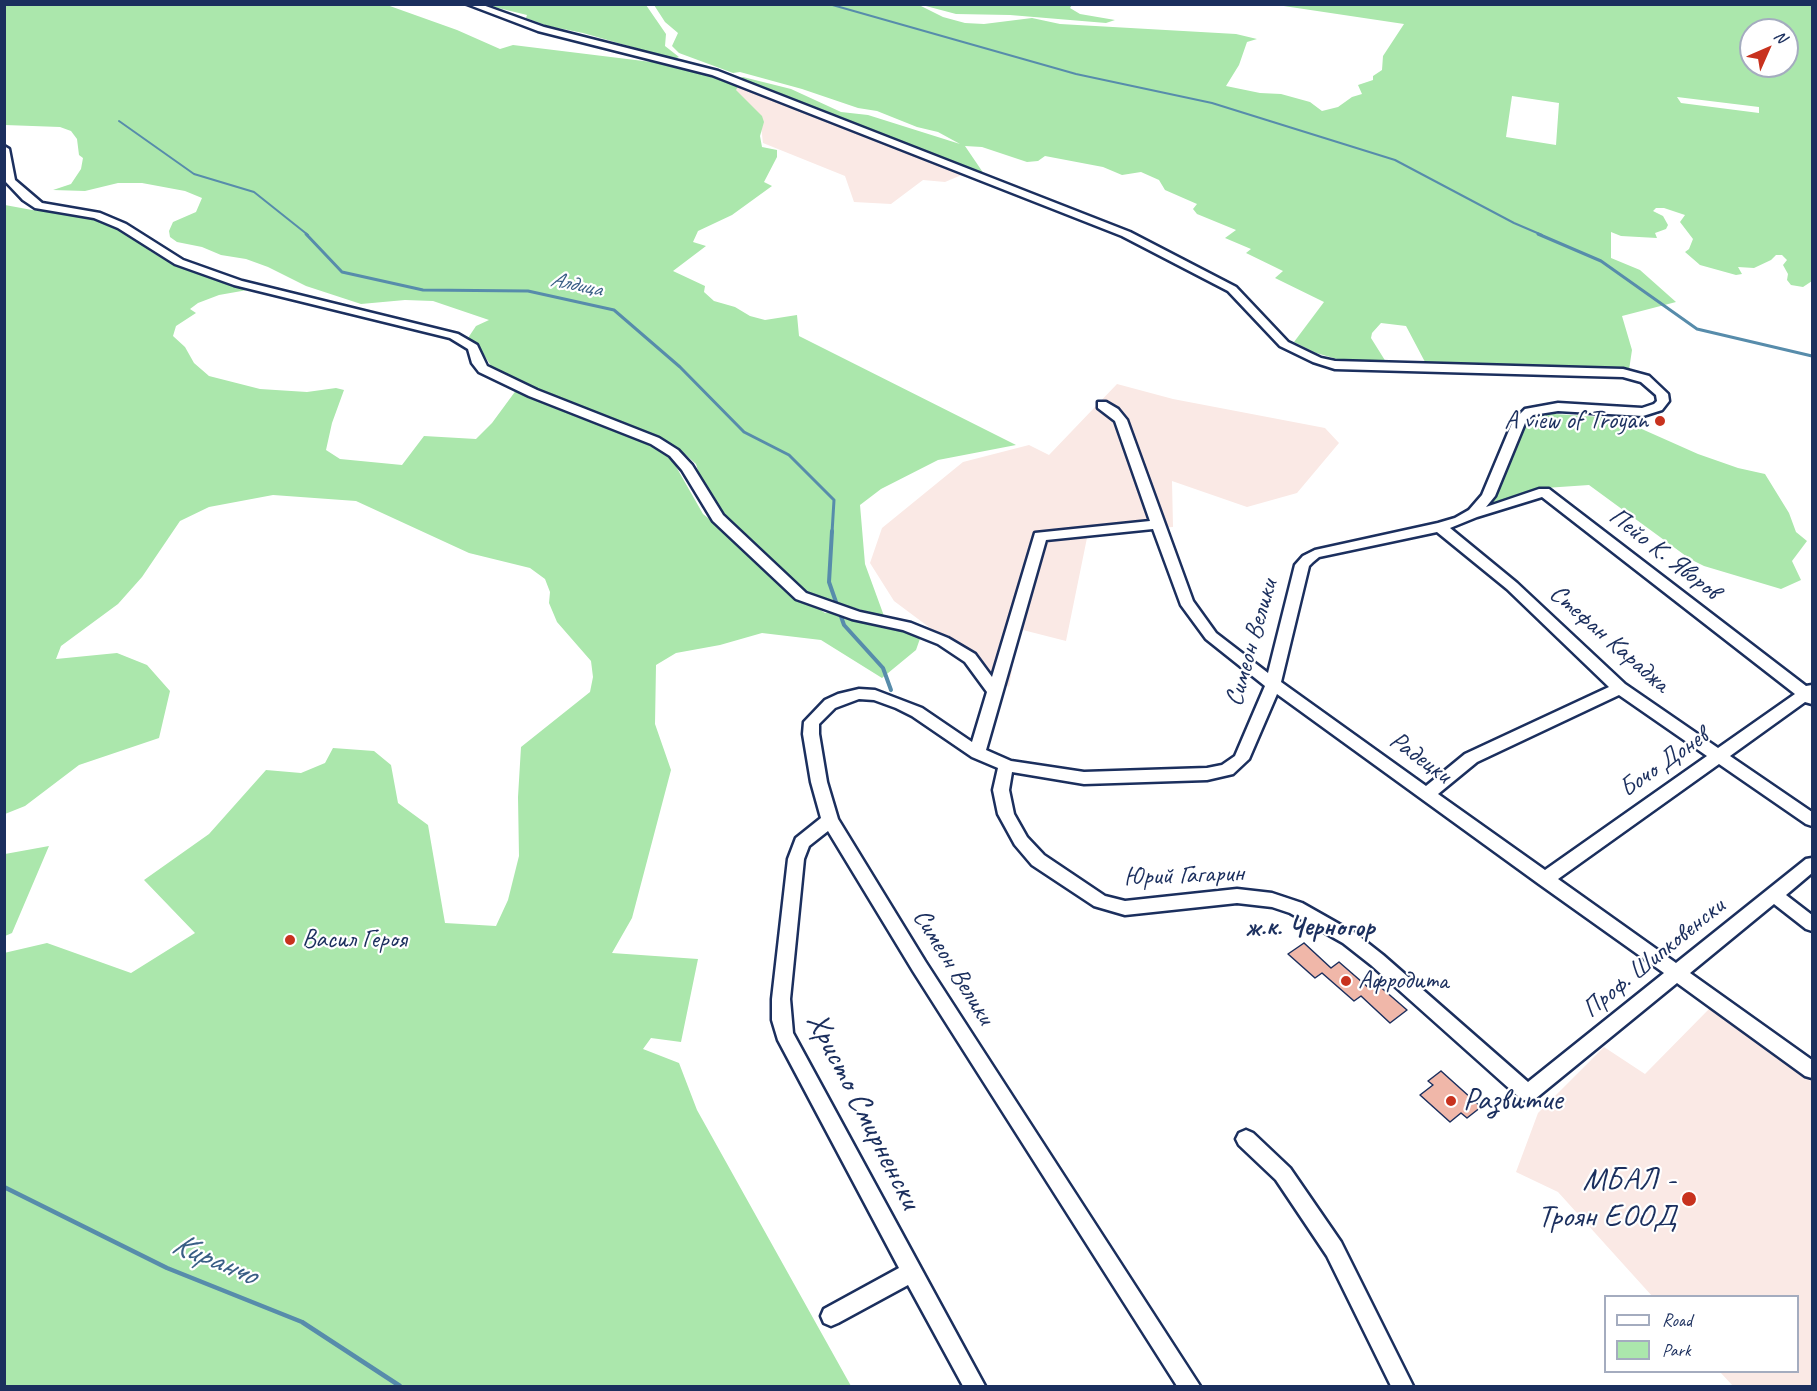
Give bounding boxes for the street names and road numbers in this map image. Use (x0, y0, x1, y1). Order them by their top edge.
street label: Пейо К. Яворов (1602, 501, 1726, 607)
street label: Симеон Велики (1219, 576, 1285, 710)
street label: Стефан Караджа (1542, 578, 1676, 700)
street label: Бочо Донев (1614, 721, 1714, 805)
street label: Радецки (1383, 725, 1457, 791)
street label: Юрий Гагарин (1123, 858, 1245, 894)
street label: Проф. Шипковенски (1576, 891, 1732, 1025)
street label: Симеон Велики (905, 903, 1001, 1031)
street label: Христо Смирненски (797, 1006, 929, 1216)

